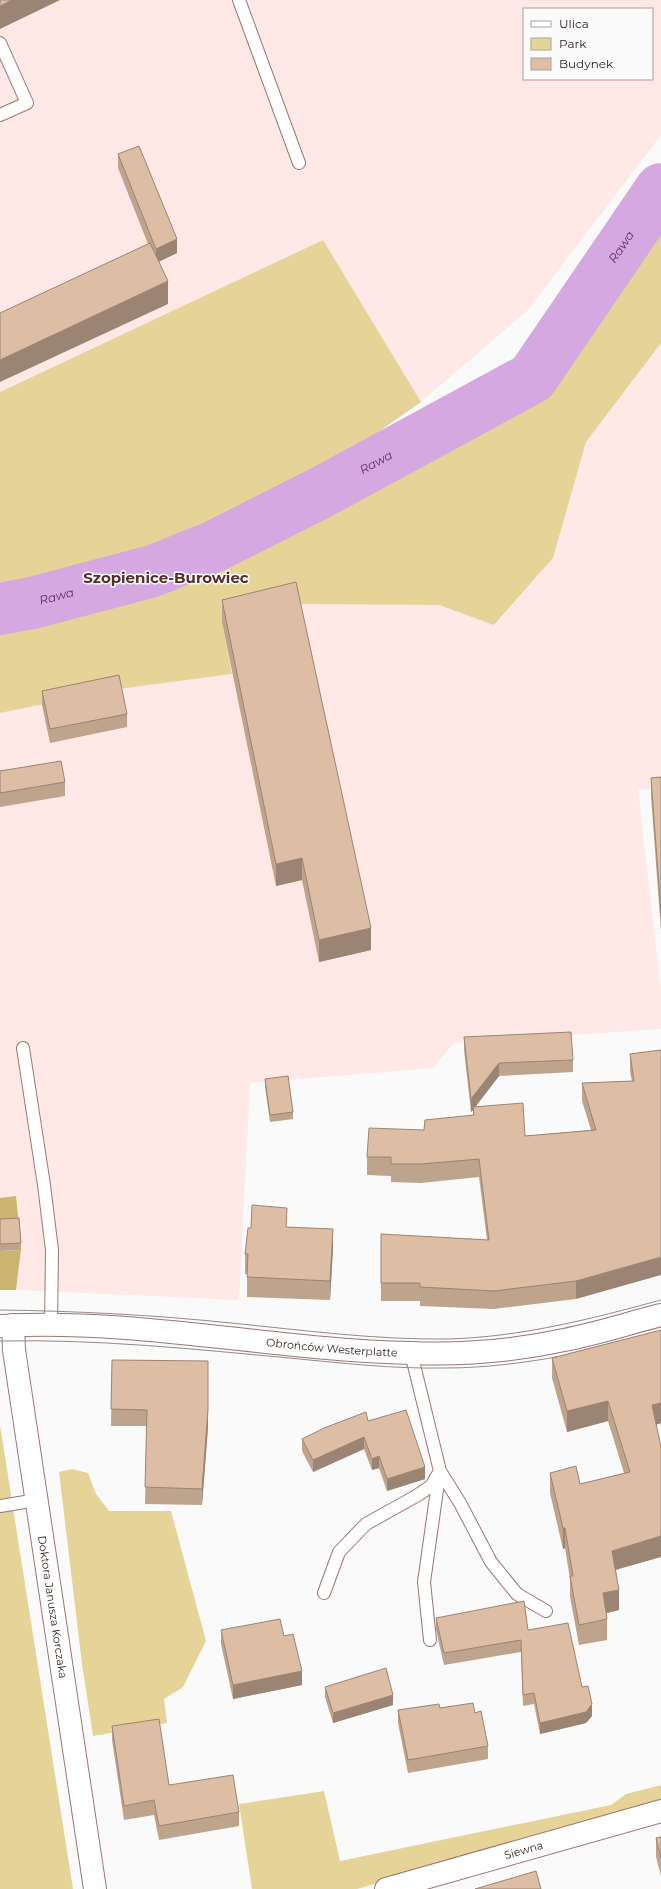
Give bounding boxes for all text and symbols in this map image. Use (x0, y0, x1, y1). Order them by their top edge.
legend (523, 8, 653, 80)
text: Ulica (559, 16, 589, 31)
text: Park (559, 36, 587, 51)
text: Budynek (559, 56, 614, 71)
water label: Rawa (605, 228, 637, 266)
water label: Rawa (357, 447, 395, 477)
district label: Szopienice-Burowiec (83, 568, 249, 587)
water label: Rawa (37, 584, 75, 608)
street label: Obrońców Westerplatte (265, 1335, 398, 1360)
street label: Doktora Janusza Korczaka (35, 1535, 70, 1679)
street label: Siewna (502, 1838, 545, 1862)

